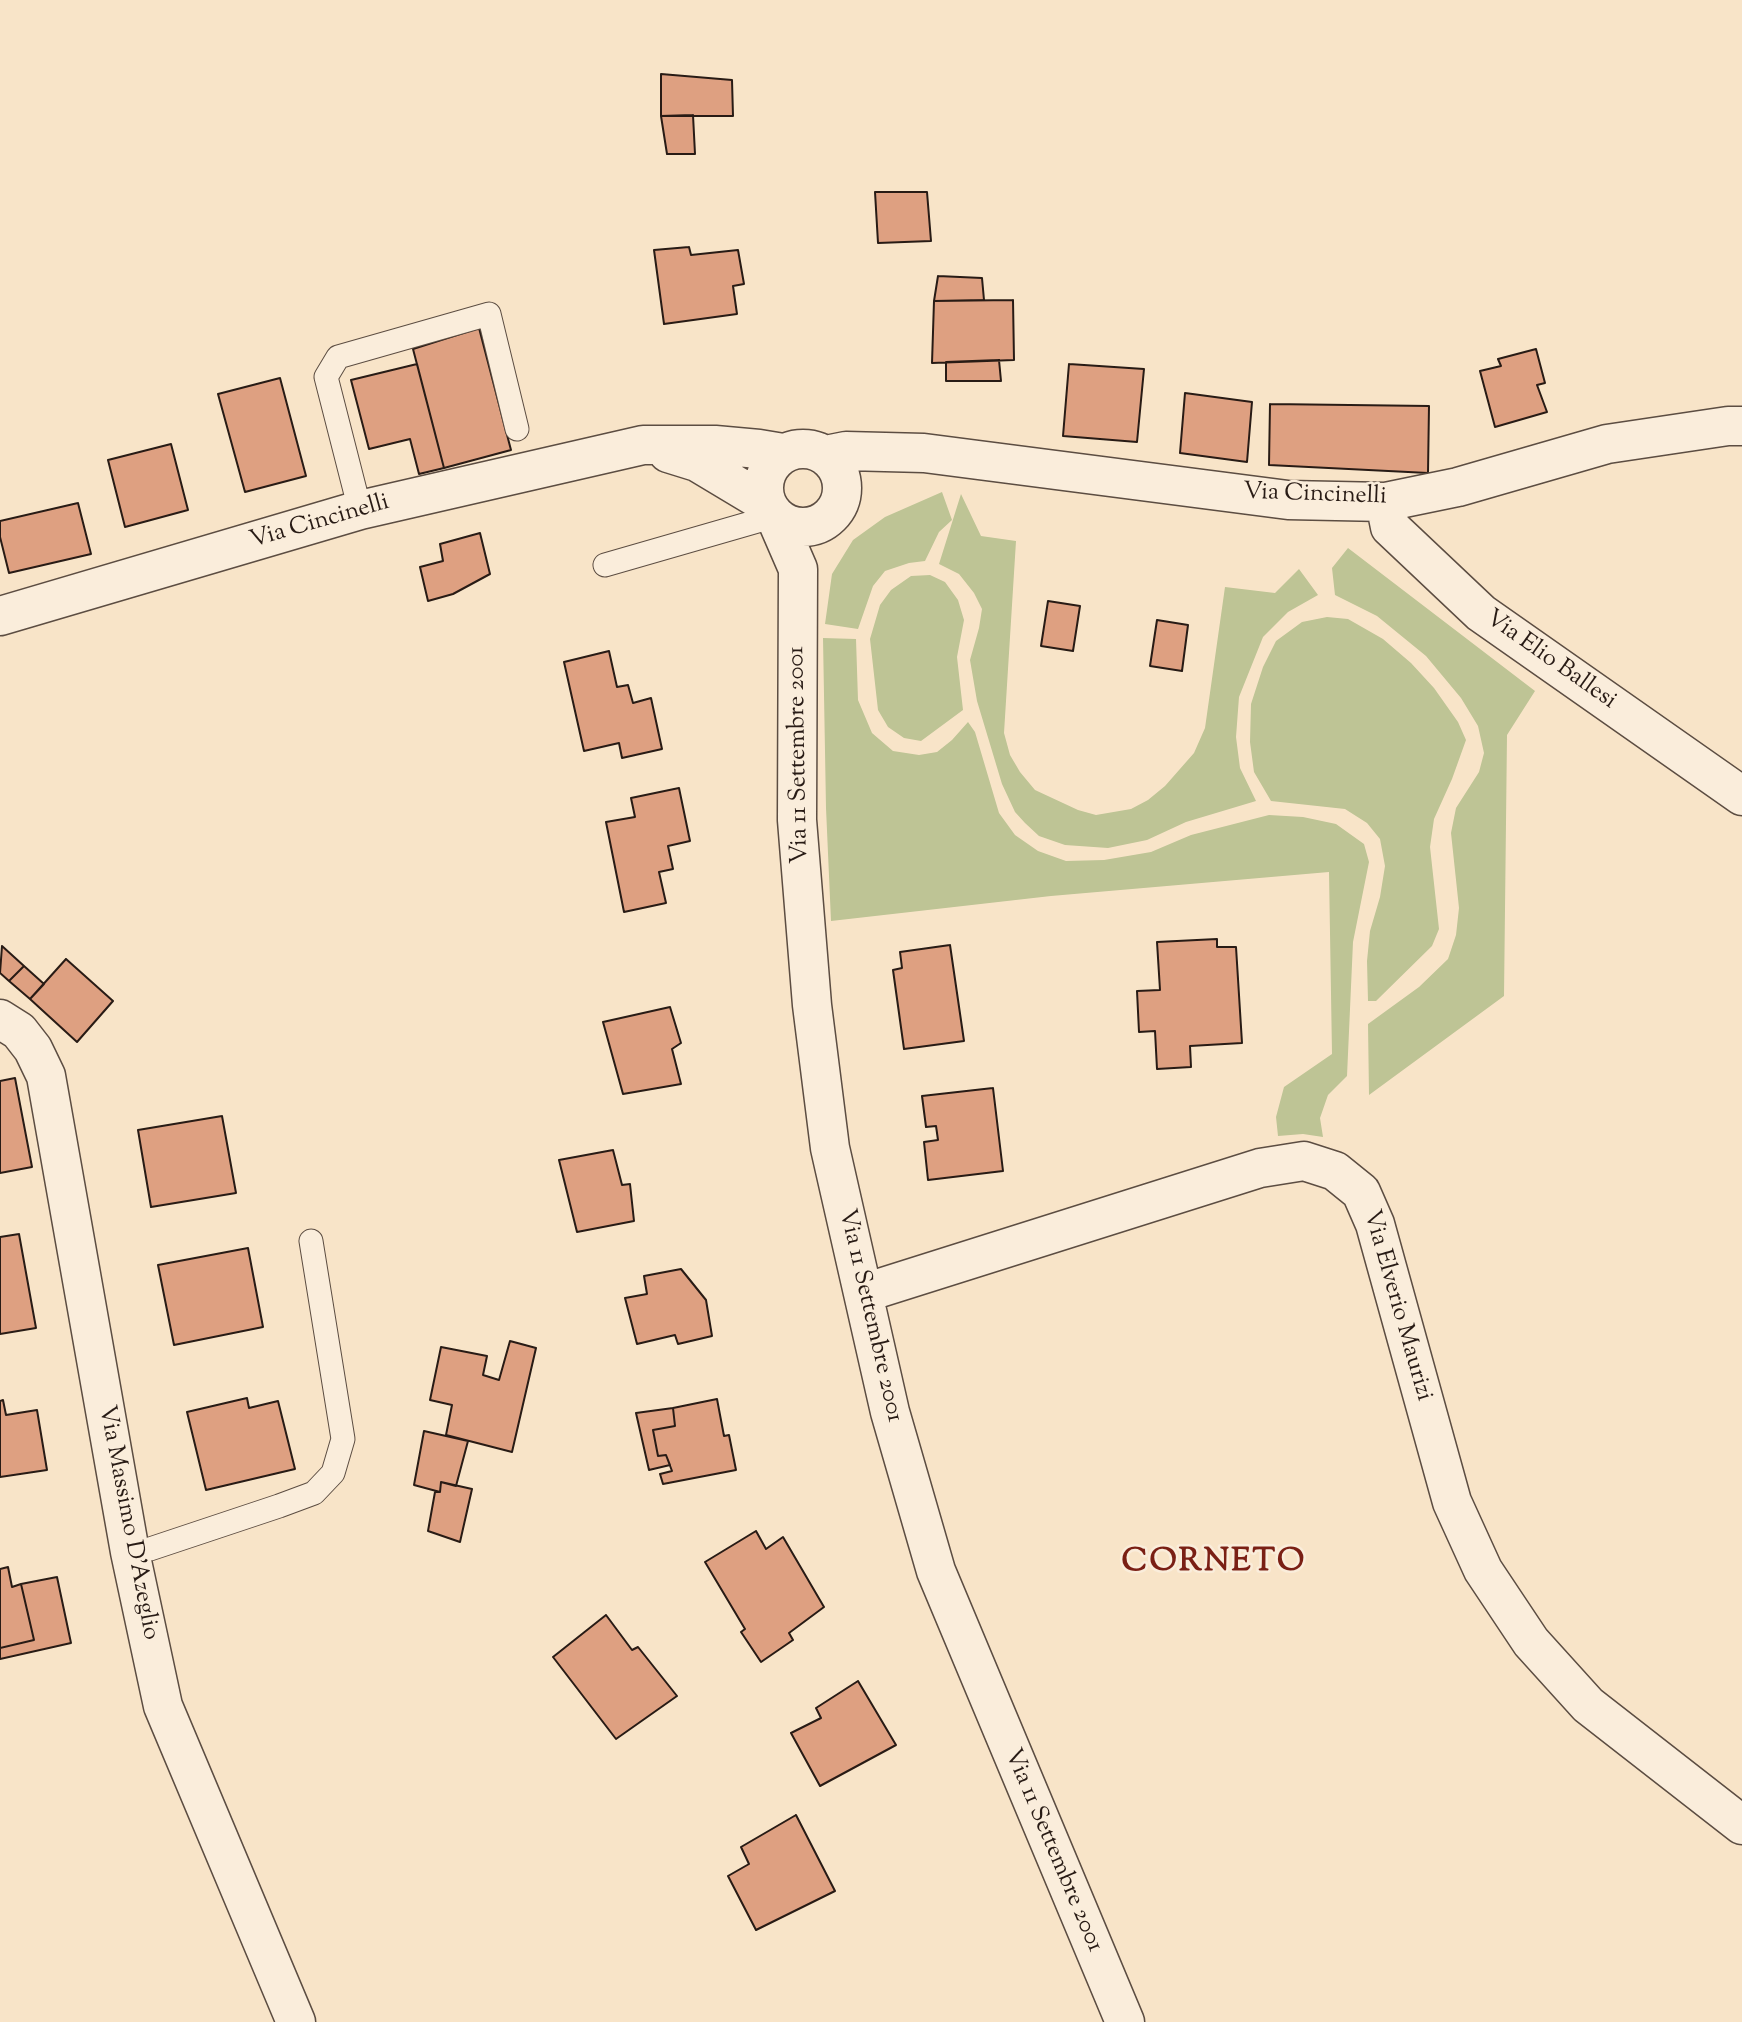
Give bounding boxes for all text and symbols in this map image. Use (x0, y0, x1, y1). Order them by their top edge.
street label: Via Cincinelli (1243, 479, 1387, 513)
street label: Via Cincinelli (247, 489, 393, 557)
street label: Via Elio Ballesi (1479, 605, 1621, 717)
street label: Via 11 Settembre 2001 (784, 646, 816, 864)
street label: Via 11 Settembre 2001 (830, 1207, 908, 1425)
street label: Via Elverio Maurizi (1355, 1207, 1437, 1405)
street label: Via Massimo D'Azeglio (90, 1403, 164, 1643)
district label: CORNETO (1122, 1546, 1306, 1584)
street label: Via 11 Settembre 2001 (996, 1745, 1108, 1957)

